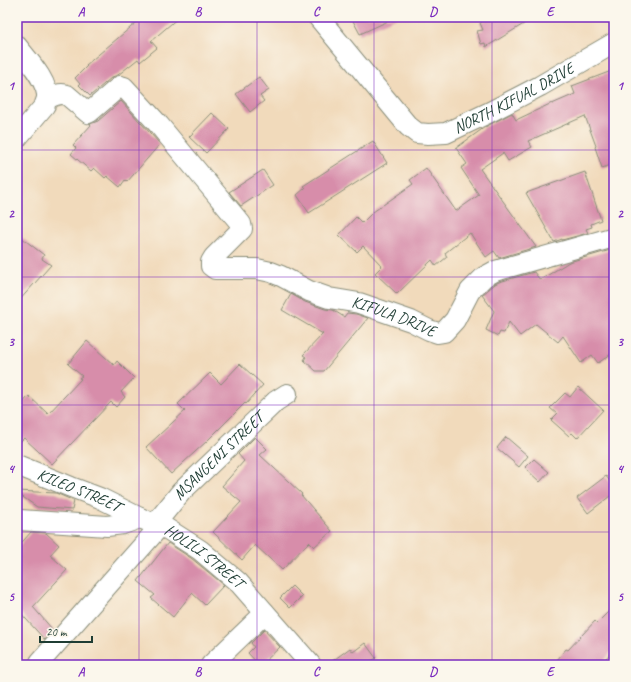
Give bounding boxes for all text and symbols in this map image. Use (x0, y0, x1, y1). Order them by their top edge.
text: A (78, 4, 86, 20)
text: B (195, 4, 203, 20)
text: C (313, 4, 321, 20)
text: D (429, 4, 438, 20)
text: E (547, 4, 556, 20)
street label: NORTH KIFUAL DRIVE (450, 57, 580, 138)
text: 1 (8, 78, 16, 94)
text: 1 (617, 78, 625, 94)
text: 2 (8, 206, 15, 222)
text: 2 (617, 206, 624, 222)
street label: KIFULA DRIVE (350, 292, 440, 342)
text: 3 (8, 334, 15, 350)
text: 3 (617, 334, 624, 350)
street label: MSANGENI STREET (169, 405, 271, 504)
text: 4 (8, 461, 16, 477)
text: 4 (617, 461, 625, 477)
street label: KILEO STREET (34, 464, 128, 519)
street label: HOLILI STREET (161, 520, 251, 595)
text: 5 (8, 589, 15, 605)
text: 5 (617, 589, 624, 605)
scale bar (40, 618, 92, 644)
text: 20 m (46, 624, 68, 640)
text: A (78, 664, 86, 680)
text: B (195, 664, 203, 680)
text: C (313, 664, 321, 680)
text: D (429, 664, 438, 680)
text: E (547, 664, 556, 680)

